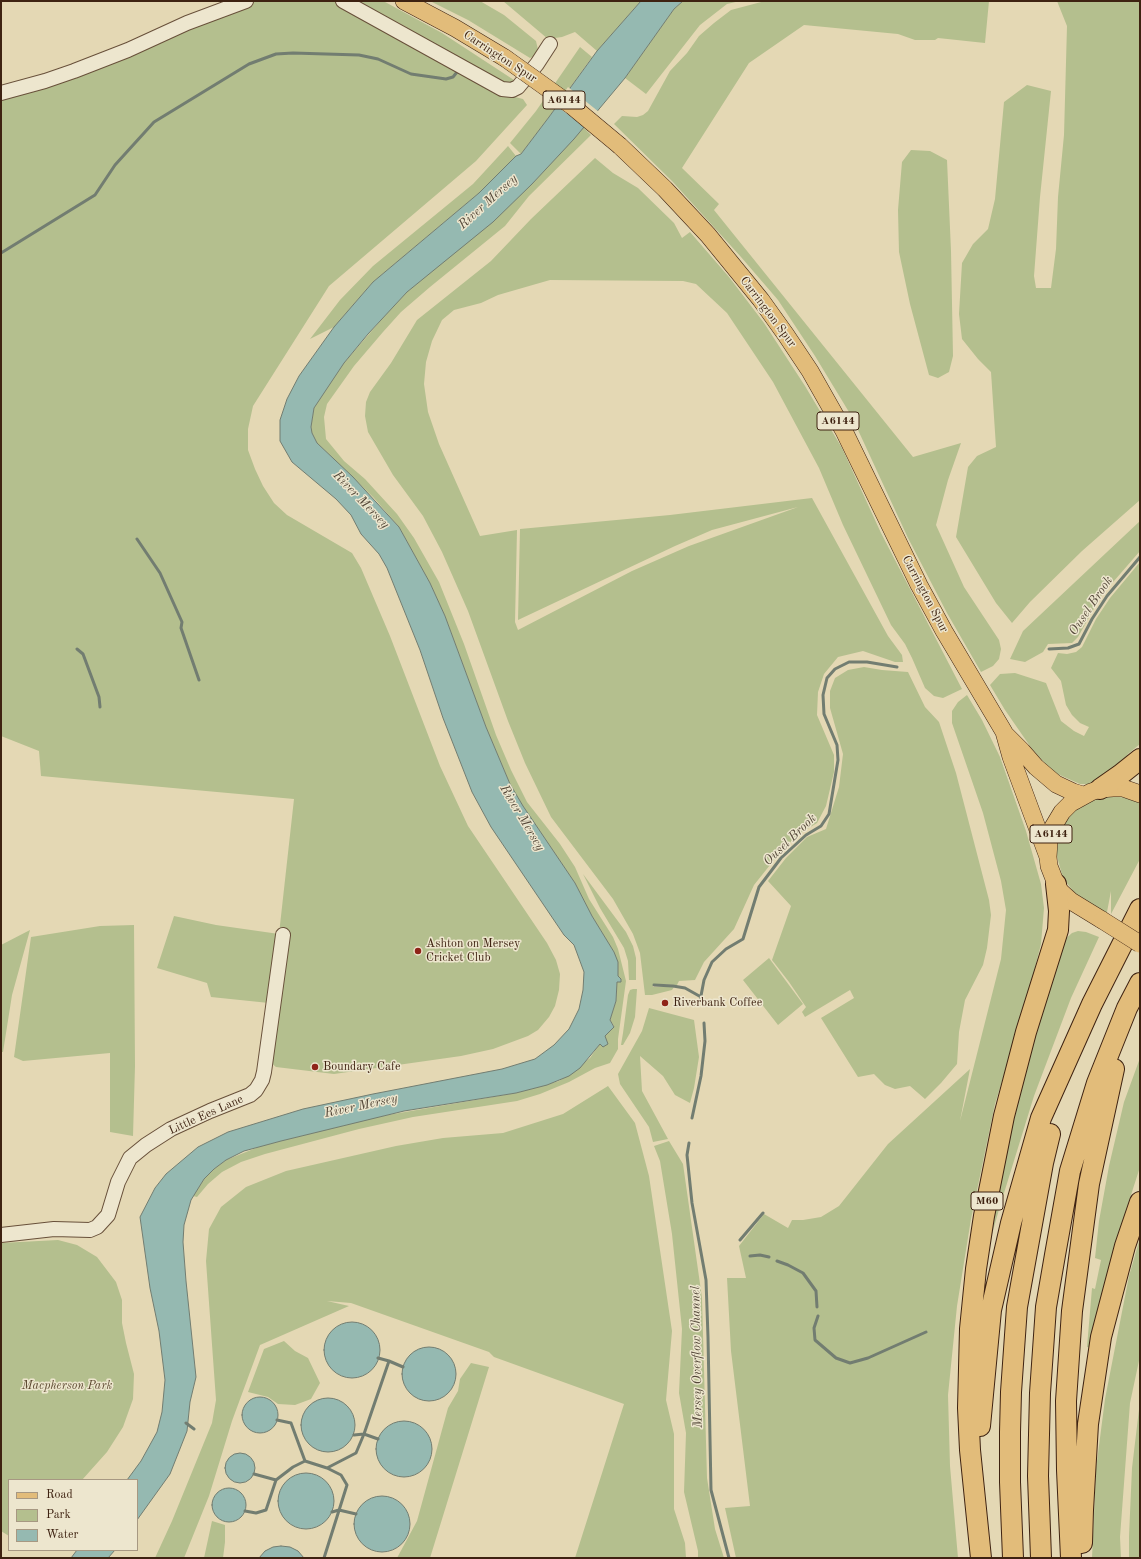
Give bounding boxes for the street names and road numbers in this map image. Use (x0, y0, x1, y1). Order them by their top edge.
street label: Carrington Spur (460, 28, 540, 86)
road number: A6144 (543, 91, 585, 109)
street label: Carrington Spur (737, 274, 799, 350)
road number: A6144 (817, 412, 859, 430)
street label: Carrington Spur (899, 553, 951, 635)
road number: A6144 (1030, 825, 1072, 843)
street label: Little Ees Lane (166, 1092, 246, 1138)
road number: M60 (971, 1192, 1003, 1210)

